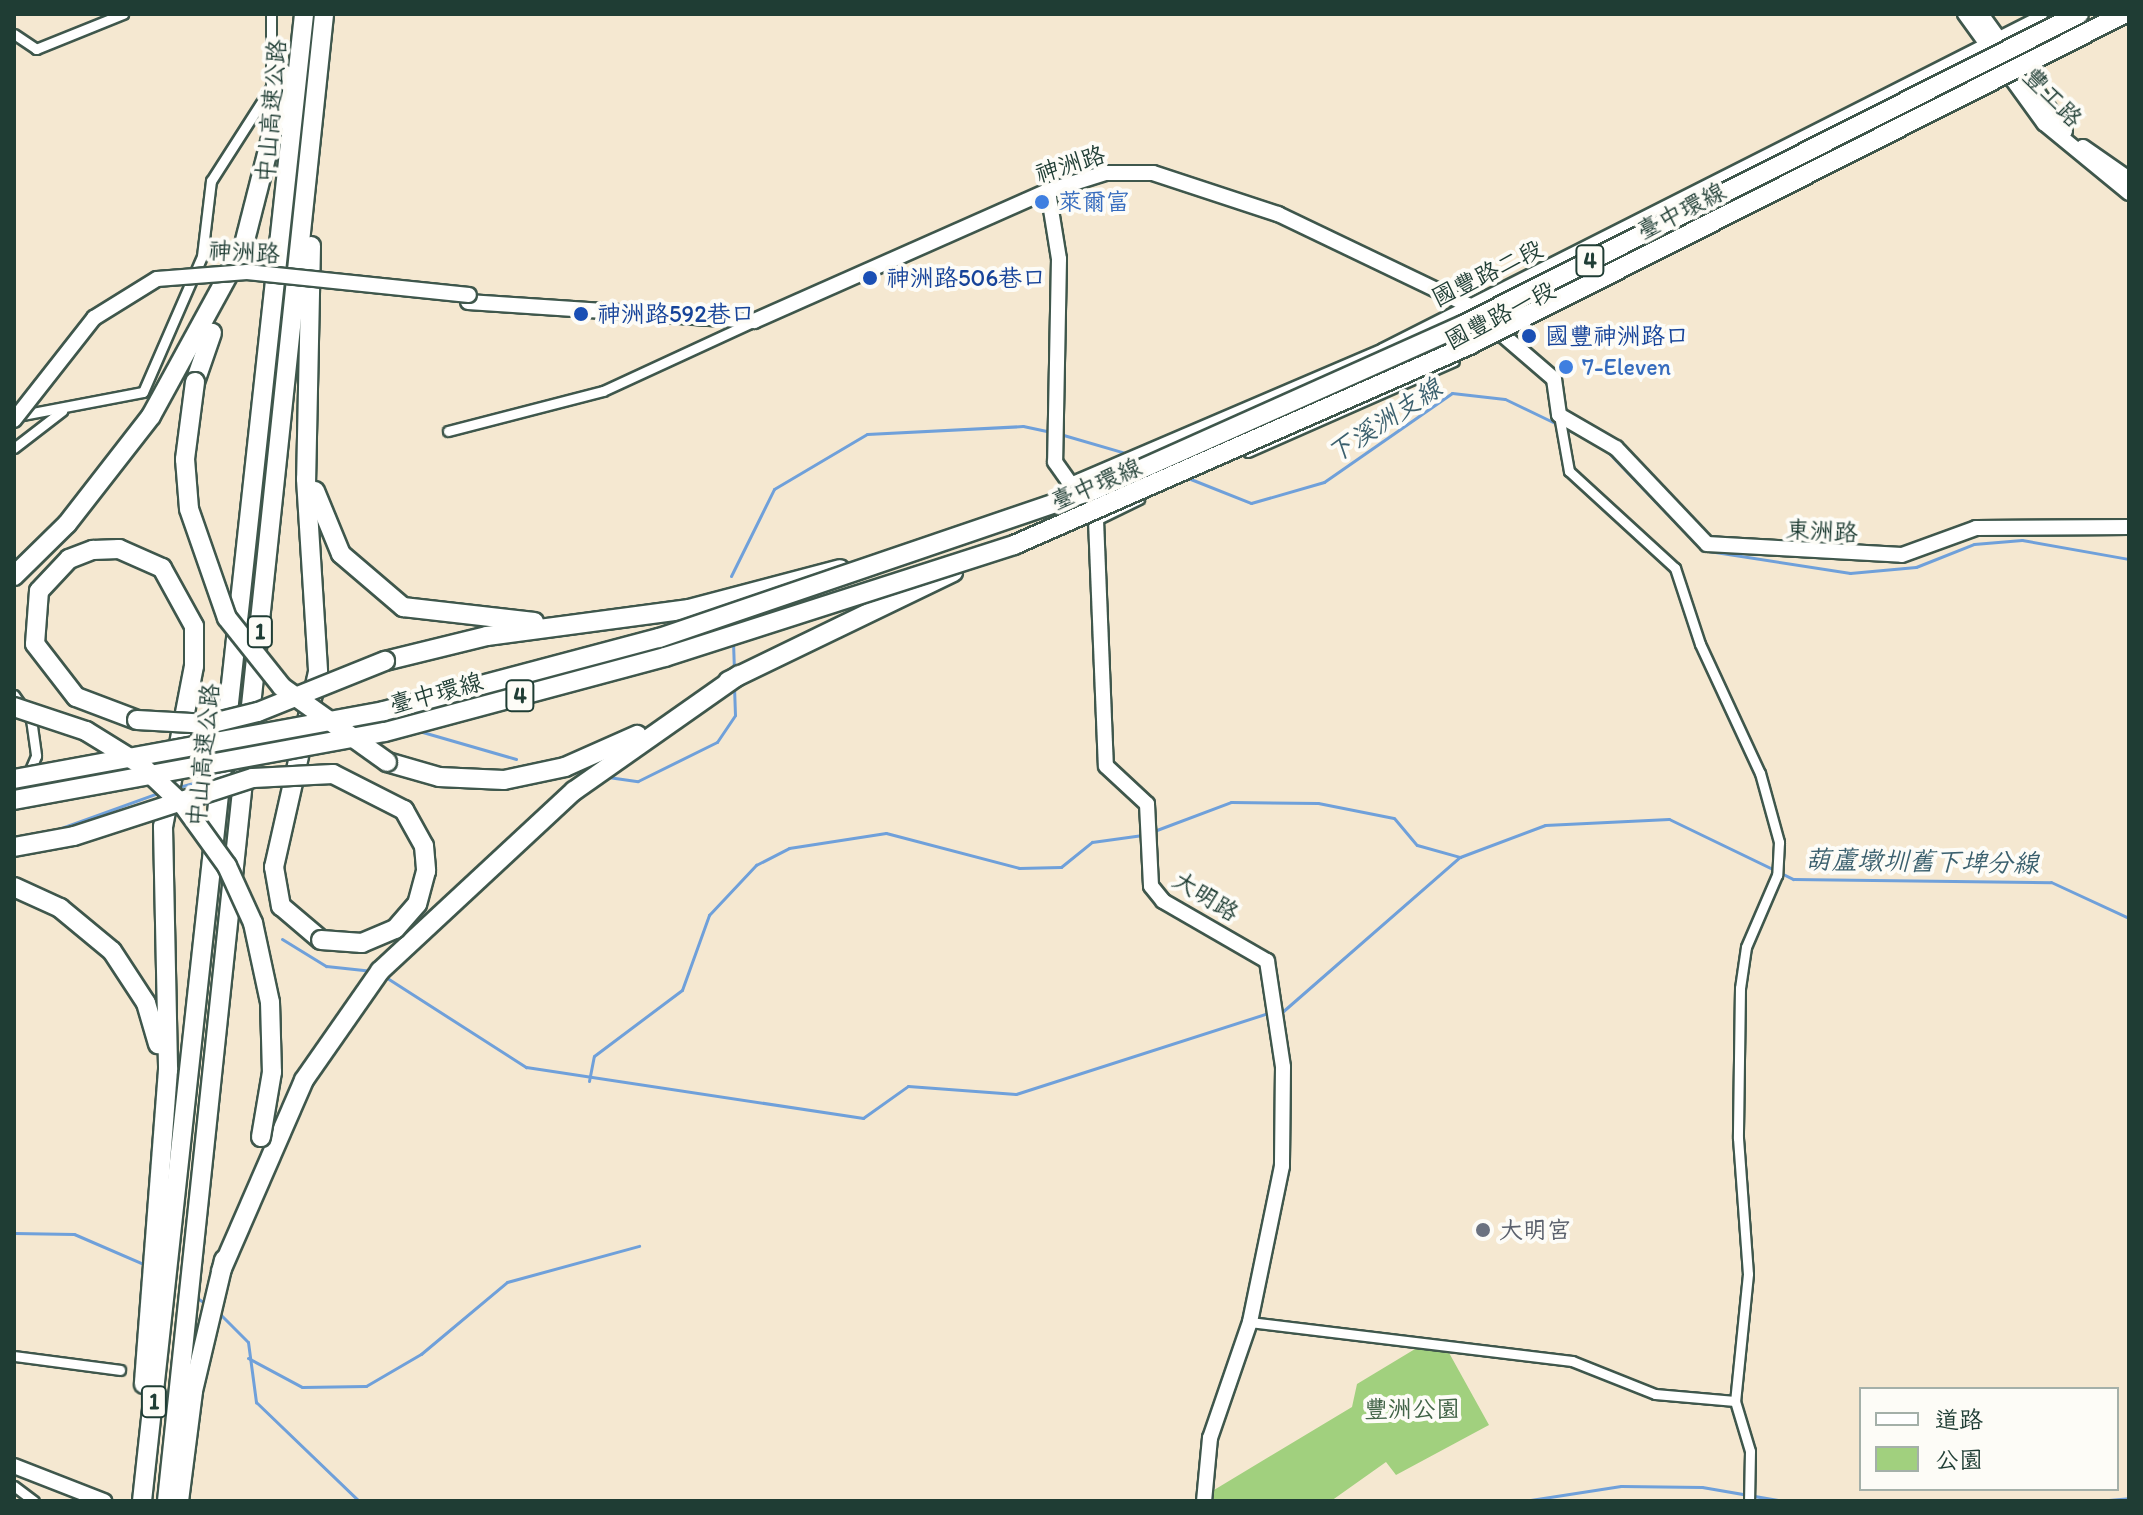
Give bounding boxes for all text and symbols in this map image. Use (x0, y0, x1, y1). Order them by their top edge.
street label: 中山高速公路 (250, 38, 292, 184)
street label: 豐工路 (2018, 61, 2088, 133)
street label: 神洲路 (1031, 140, 1109, 188)
street label: 臺中環線 (1632, 176, 1730, 246)
place label: 萊爾富 (1058, 188, 1130, 216)
marker: 萊爾富 (1033, 193, 1051, 211)
street label: 國豐路二段 (1427, 234, 1547, 312)
street label: 神洲路 (207, 236, 281, 268)
road number: 4 (1574, 243, 1606, 279)
place label: 神洲路506巷口 (886, 264, 1046, 292)
marker: 神洲路506巷口 (861, 269, 879, 287)
street label: 國豐路一段 (1440, 275, 1560, 355)
place label: 神洲路592巷口 (597, 300, 755, 328)
marker: 神洲路592巷口 (572, 305, 590, 323)
place label: 國豐神洲路口 (1545, 322, 1689, 350)
marker: 國豐神洲路口 (1520, 327, 1538, 345)
place label: 7-Eleven (1582, 353, 1671, 381)
marker: 7-Eleven (1557, 358, 1575, 376)
water label: 下溪洲支線 (1322, 373, 1448, 469)
street label: 臺中環線 (1046, 452, 1146, 516)
street label: 東洲路 (1785, 515, 1859, 547)
road number: 1 (246, 614, 274, 650)
street label: 臺中環線 (386, 667, 486, 719)
road number: 4 (504, 678, 536, 714)
street label: 中山高速公路 (181, 682, 225, 828)
water label: 葫蘆墩圳舊下埤分線 (1805, 844, 2039, 880)
street label: 大明路 (1168, 865, 1244, 927)
place label: 大明宮 (1499, 1216, 1571, 1244)
marker: 大明宮 (1474, 1221, 1492, 1239)
road number: 1 (140, 1384, 168, 1420)
legend (1859, 1387, 2119, 1491)
park label: 豐洲公園 (1364, 1395, 1460, 1423)
text: 道路 (1935, 1405, 1983, 1434)
text: 公園 (1935, 1445, 1983, 1474)

